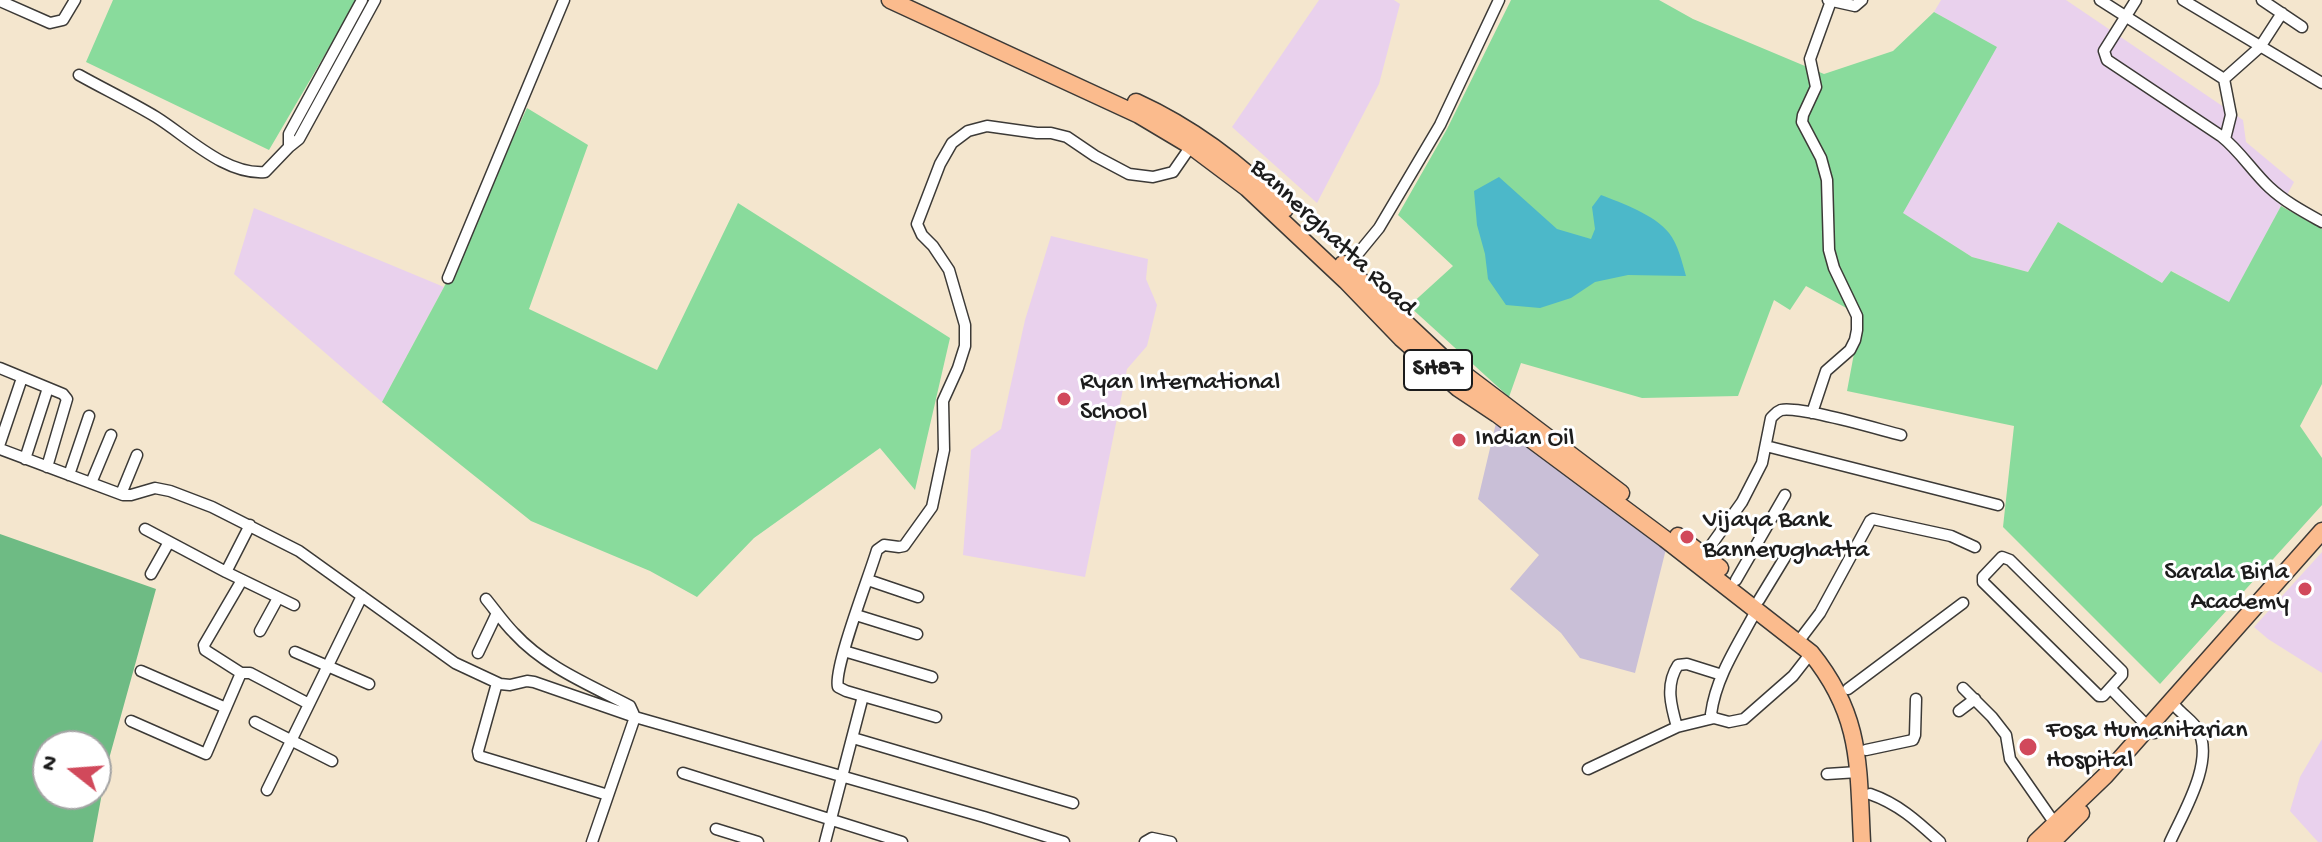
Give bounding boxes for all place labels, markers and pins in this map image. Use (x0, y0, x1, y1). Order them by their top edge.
place label: Ryan International School (1080, 368, 1280, 430)
marker: Ryan International School (1055, 390, 1073, 408)
place label: Indian Oil (1475, 424, 1574, 456)
marker: Indian Oil (1450, 431, 1468, 449)
place label: Vijaya Bank Bannerughatta (1703, 506, 1869, 568)
marker: Vijaya Bank Bannerughatta (1678, 528, 1696, 546)
place label: Sarala Birla Academy (2164, 558, 2289, 620)
marker: Sarala Birla Academy (2296, 580, 2314, 598)
place label: Fosa Humanitarian Hospital (2046, 716, 2248, 778)
marker: Fosa Humanitarian Hospital (2017, 736, 2039, 758)

